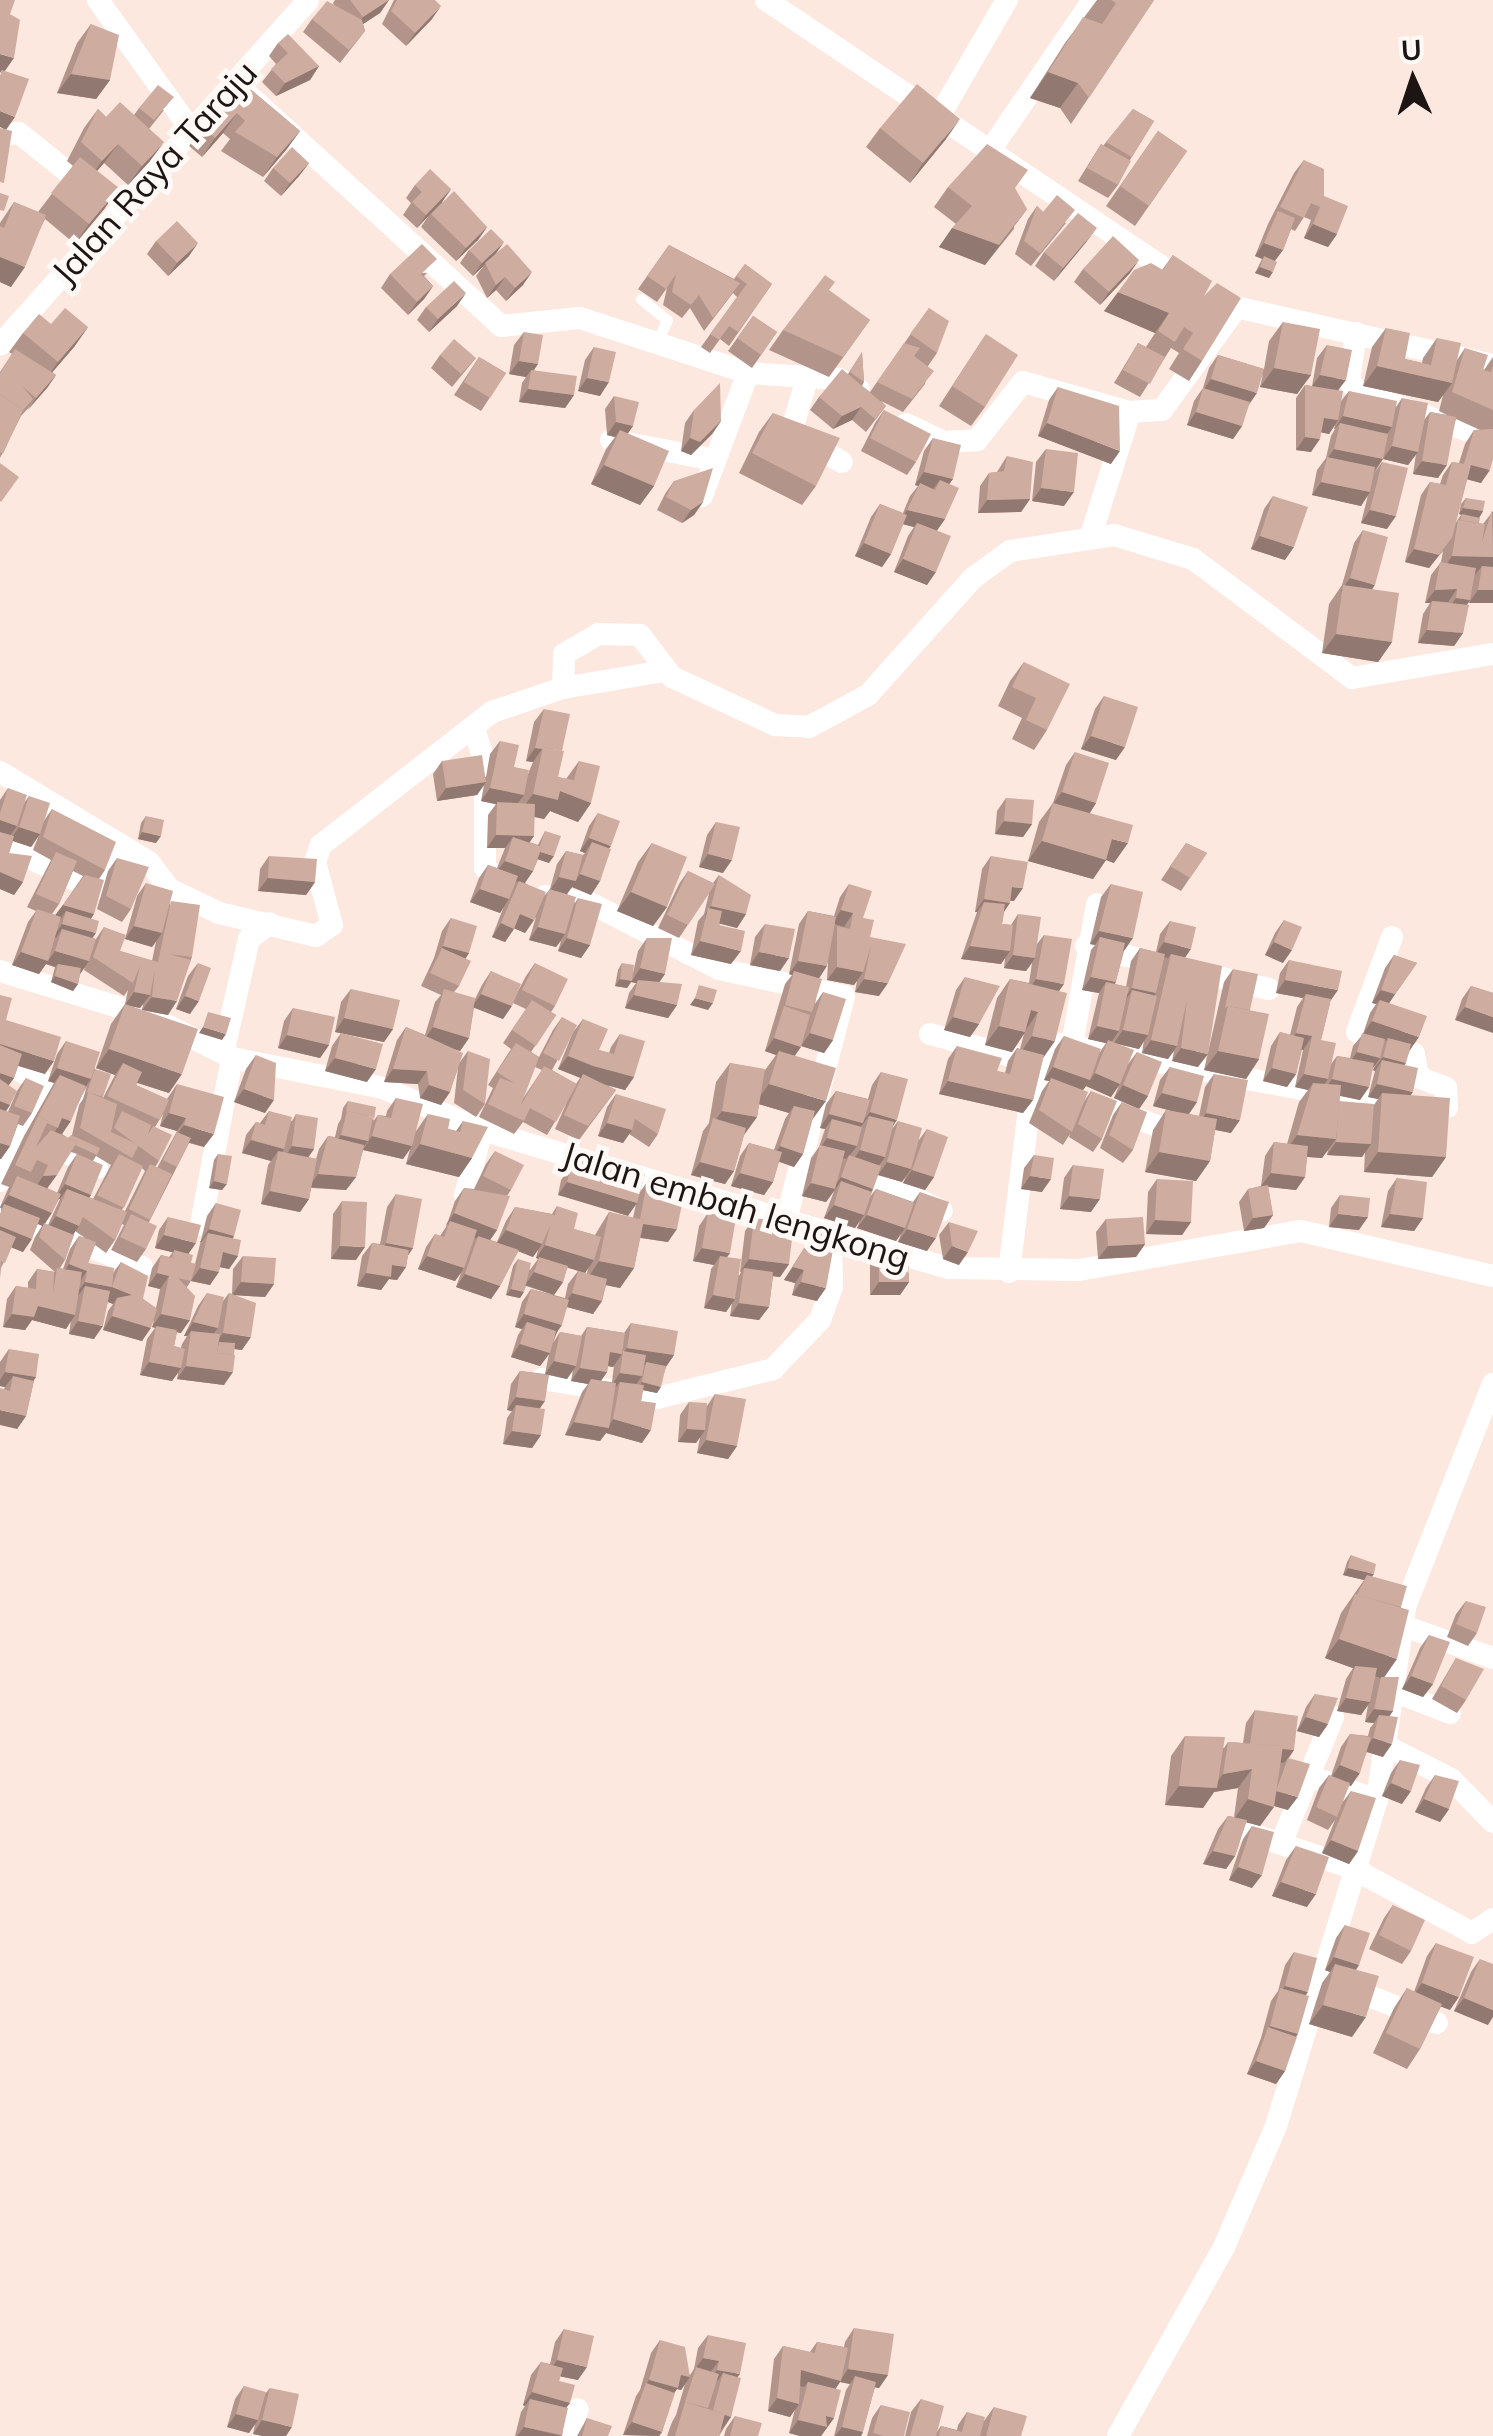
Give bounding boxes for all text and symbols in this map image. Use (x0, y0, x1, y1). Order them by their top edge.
north arrow (1363, 30, 1463, 130)
text: U (1400, 32, 1423, 68)
street label: Jalan Raya Taraju (43, 52, 265, 292)
street label: Jalan embah lengkong (557, 1132, 915, 1278)

